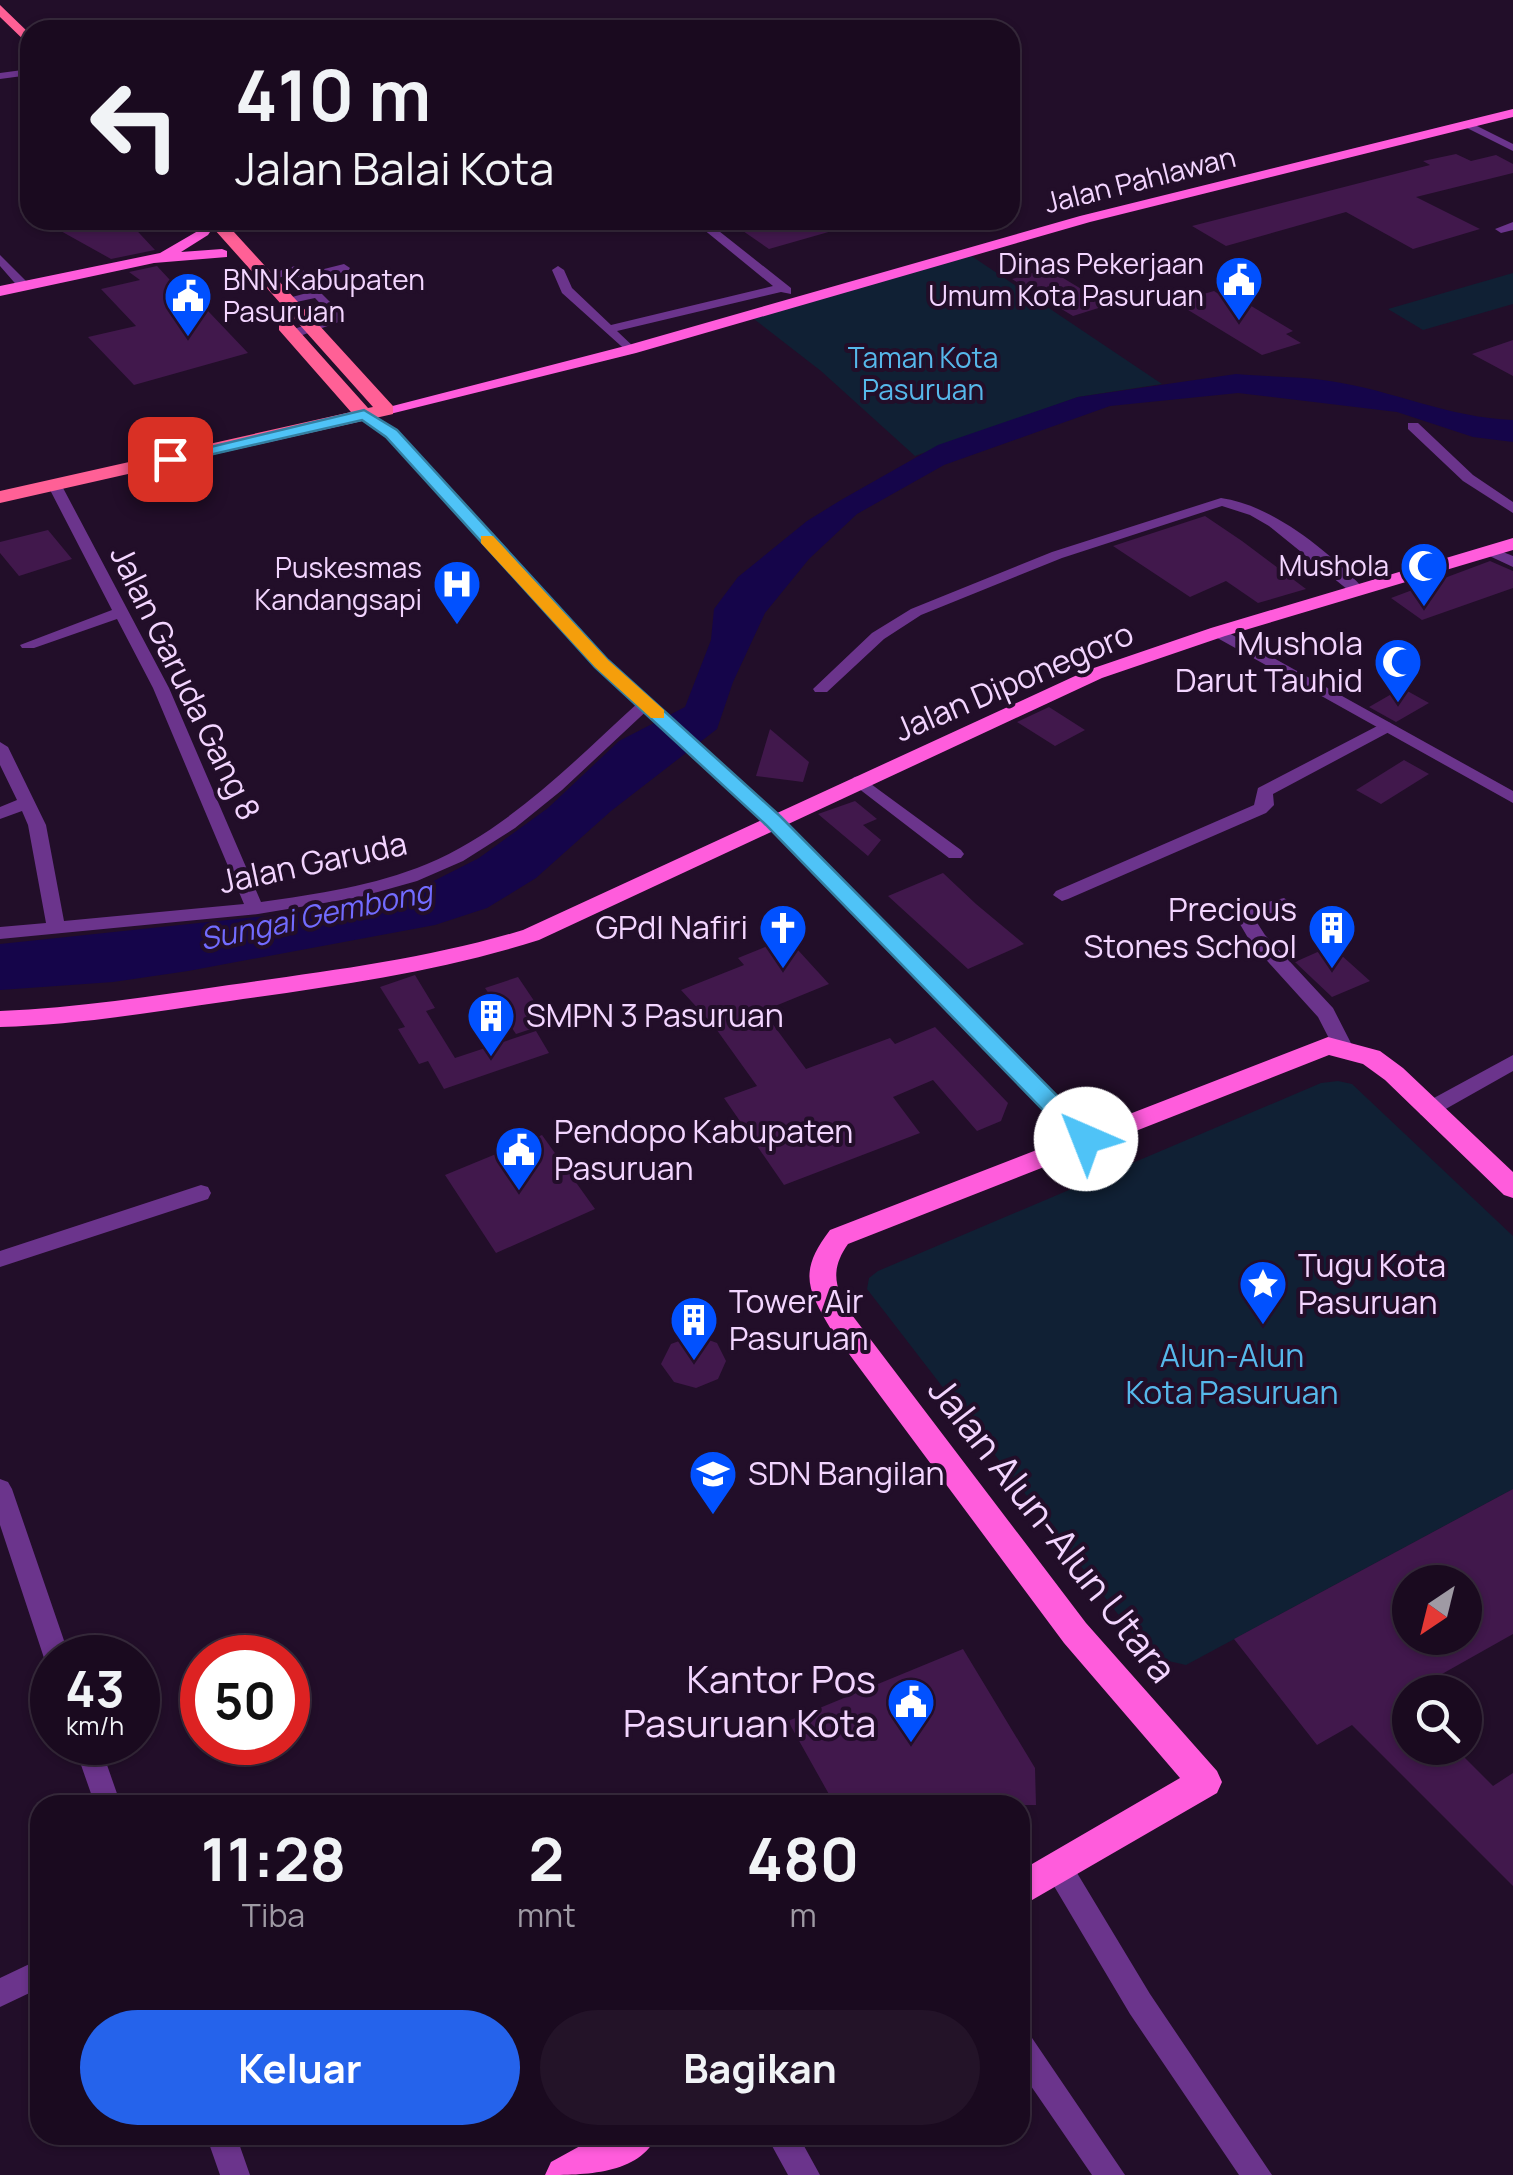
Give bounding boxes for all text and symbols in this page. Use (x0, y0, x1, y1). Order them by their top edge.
text: 410 m (235, 46, 431, 142)
icon: left (70, 60, 200, 190)
text: Jalan Balai Kota (235, 137, 554, 199)
street label: Jalan Pahlawan (1040, 137, 1239, 221)
place label: Dinas Pekerjaan Umum Kota Pasuruan (928, 244, 1204, 314)
public building icon: Dinas Pekerjaan Umum Kota Pasuruan (1213, 254, 1265, 322)
place label: BNN Kabupaten Pasuruan (223, 260, 425, 330)
public building icon: BNN Kabupaten Pasuruan (162, 270, 214, 338)
park label: Taman Kota Pasuruan (848, 338, 998, 408)
pin (128, 417, 213, 502)
icon: arrive (143, 432, 198, 487)
street label: Jalan Garuda Gang 8 (100, 538, 272, 827)
mosque icon: Mushola (1398, 540, 1450, 608)
place label: Mushola (1279, 546, 1389, 584)
place label: Puskesmas Kandangsapi (255, 548, 422, 618)
hospital icon: Puskesmas Kandangsapi (431, 558, 483, 626)
street label: Jalan Diponegoro (887, 611, 1140, 751)
place label: Mushola Darut Tauhid (1175, 621, 1363, 702)
mosque icon: Mushola Darut Tauhid (1372, 636, 1424, 704)
street label: Jalan Garuda (215, 821, 411, 903)
water label: Sungai Gembong (196, 869, 438, 959)
place label: Precious Stones School (1084, 887, 1297, 968)
church icon: GPdI Nafiri (757, 902, 809, 970)
building icon: Precious Stones School (1306, 902, 1358, 970)
place label: GPdI Nafiri (595, 905, 748, 949)
building icon: SMPN 3 Pasuruan (465, 990, 517, 1058)
place label: SMPN 3 Pasuruan (526, 993, 784, 1037)
position arrow (1034, 1087, 1138, 1191)
place label: Pendopo Kabupaten Pasuruan (554, 1109, 853, 1190)
public building icon: Pendopo Kabupaten Pasuruan (493, 1124, 545, 1192)
place label: Tugu Kota Pasuruan (1298, 1243, 1446, 1324)
place icon: Tugu Kota Pasuruan (1237, 1258, 1289, 1326)
place label: Tower Air Pasuruan (729, 1279, 869, 1360)
building icon: Tower Air Pasuruan (668, 1294, 720, 1362)
park label: Alun-Alun Kota Pasuruan (1125, 1333, 1339, 1414)
street label: Jalan Alun-Alun Utara (918, 1365, 1189, 1692)
school or university icon: SDN Bangilan (687, 1448, 739, 1516)
place label: SDN Bangilan (748, 1451, 945, 1495)
north arrow (1392, 1565, 1482, 1655)
map controls (1392, 1565, 1482, 1765)
speed limit sign: 50 (180, 1635, 310, 1765)
place label: Kantor Pos Pasuruan Kota (623, 1652, 876, 1748)
text: 43 (65, 1654, 125, 1722)
button: search (1392, 1675, 1482, 1765)
public building icon: Kantor Pos Pasuruan Kota (885, 1676, 937, 1744)
text: km/h (66, 1708, 124, 1743)
text: 11:28 (201, 1817, 346, 1899)
text: 2 (529, 1817, 564, 1899)
text: 480 (747, 1817, 859, 1899)
text: Tiba (242, 1893, 305, 1937)
text: mnt (517, 1893, 576, 1937)
text: m (789, 1893, 817, 1937)
button: Keluar (80, 2010, 520, 2125)
button: Bagikan (540, 2010, 980, 2125)

